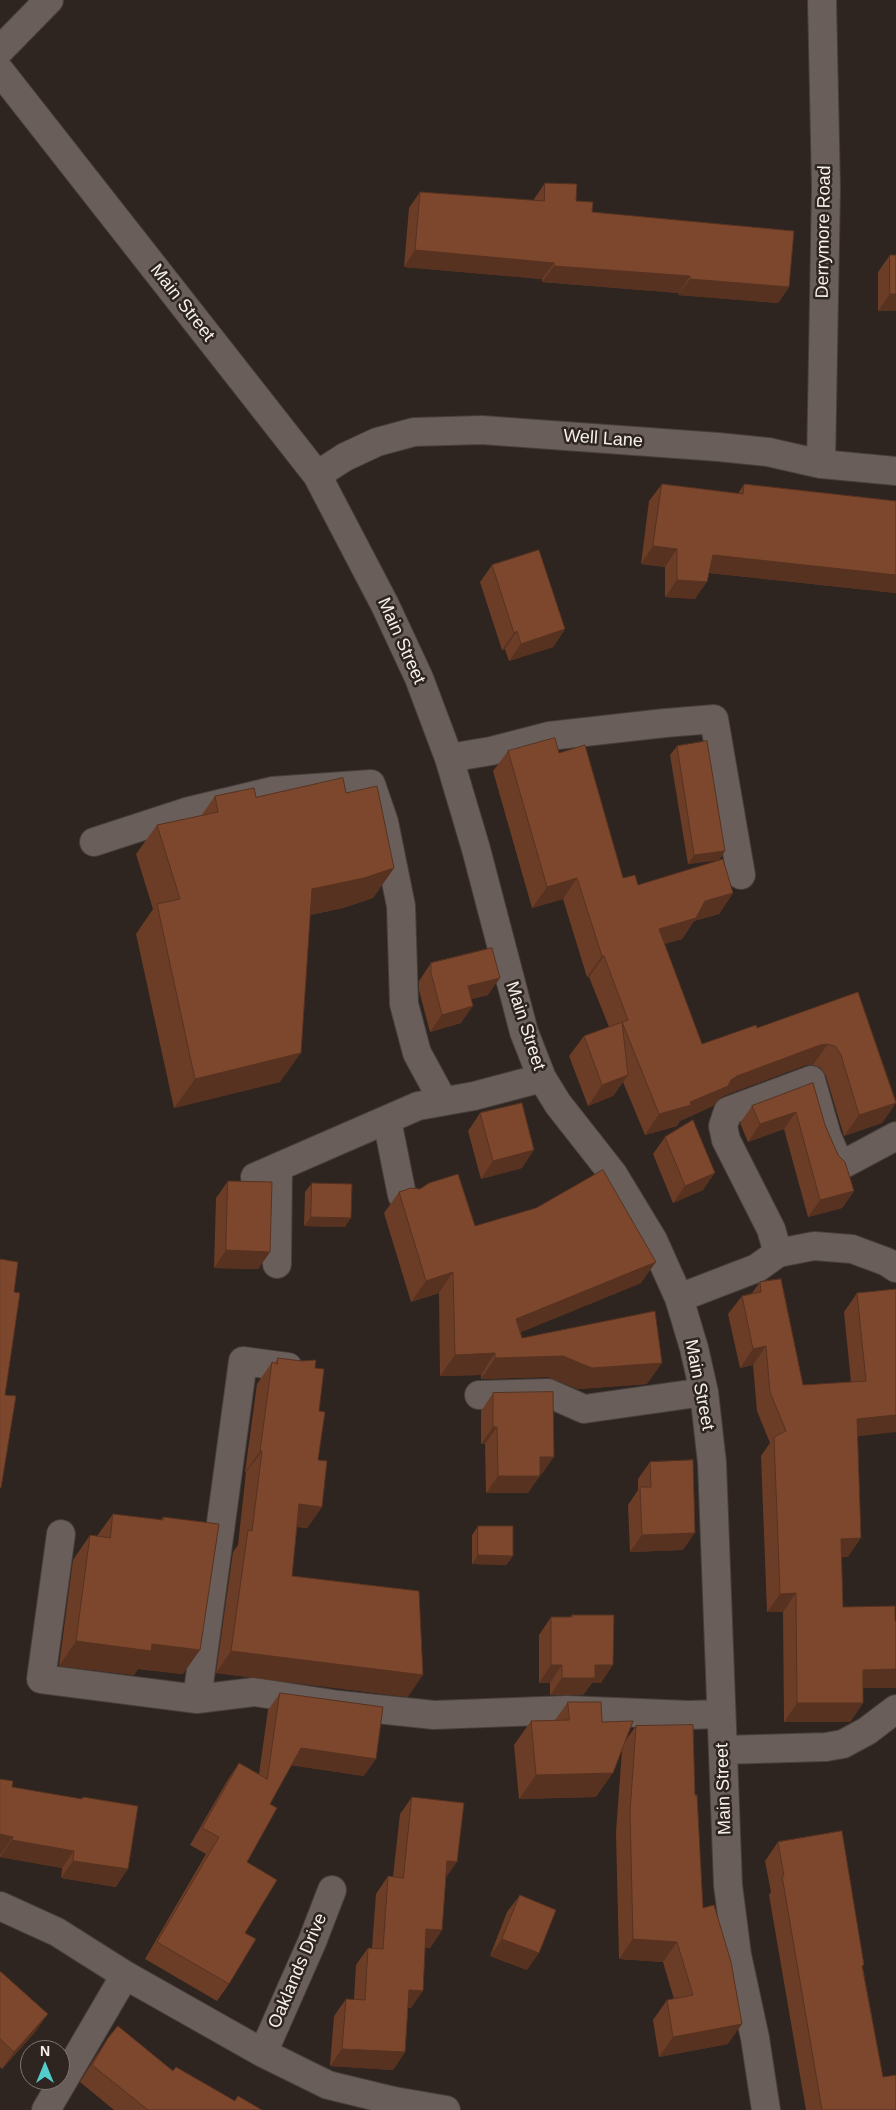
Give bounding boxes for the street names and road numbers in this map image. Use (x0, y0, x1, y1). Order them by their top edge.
street label: Derrymore Road (812, 165, 836, 299)
street label: Main Street (145, 260, 219, 346)
street label: Well Lane (562, 425, 644, 453)
street label: Main Street (372, 595, 430, 687)
street label: Main Street (501, 979, 549, 1073)
street label: Main Street (680, 1338, 718, 1432)
street label: Main Street (712, 1743, 736, 1835)
street label: Oaklands Drive (264, 1910, 332, 2032)

